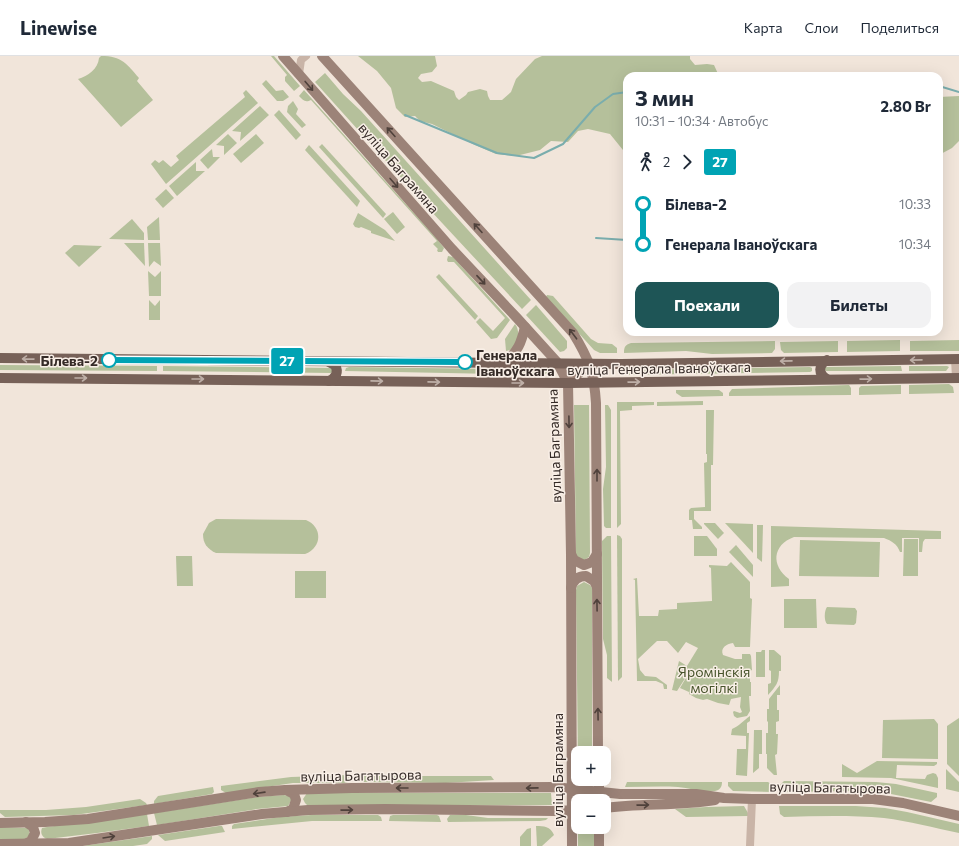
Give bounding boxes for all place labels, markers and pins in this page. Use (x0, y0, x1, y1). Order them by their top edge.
place label: Генерала Іваноўскага (476, 346, 554, 379)
place label: Білева-2 (40, 352, 98, 369)
marker: Білева-2 (101, 352, 117, 368)
marker: Генерала Іваноўскага (457, 354, 473, 370)

